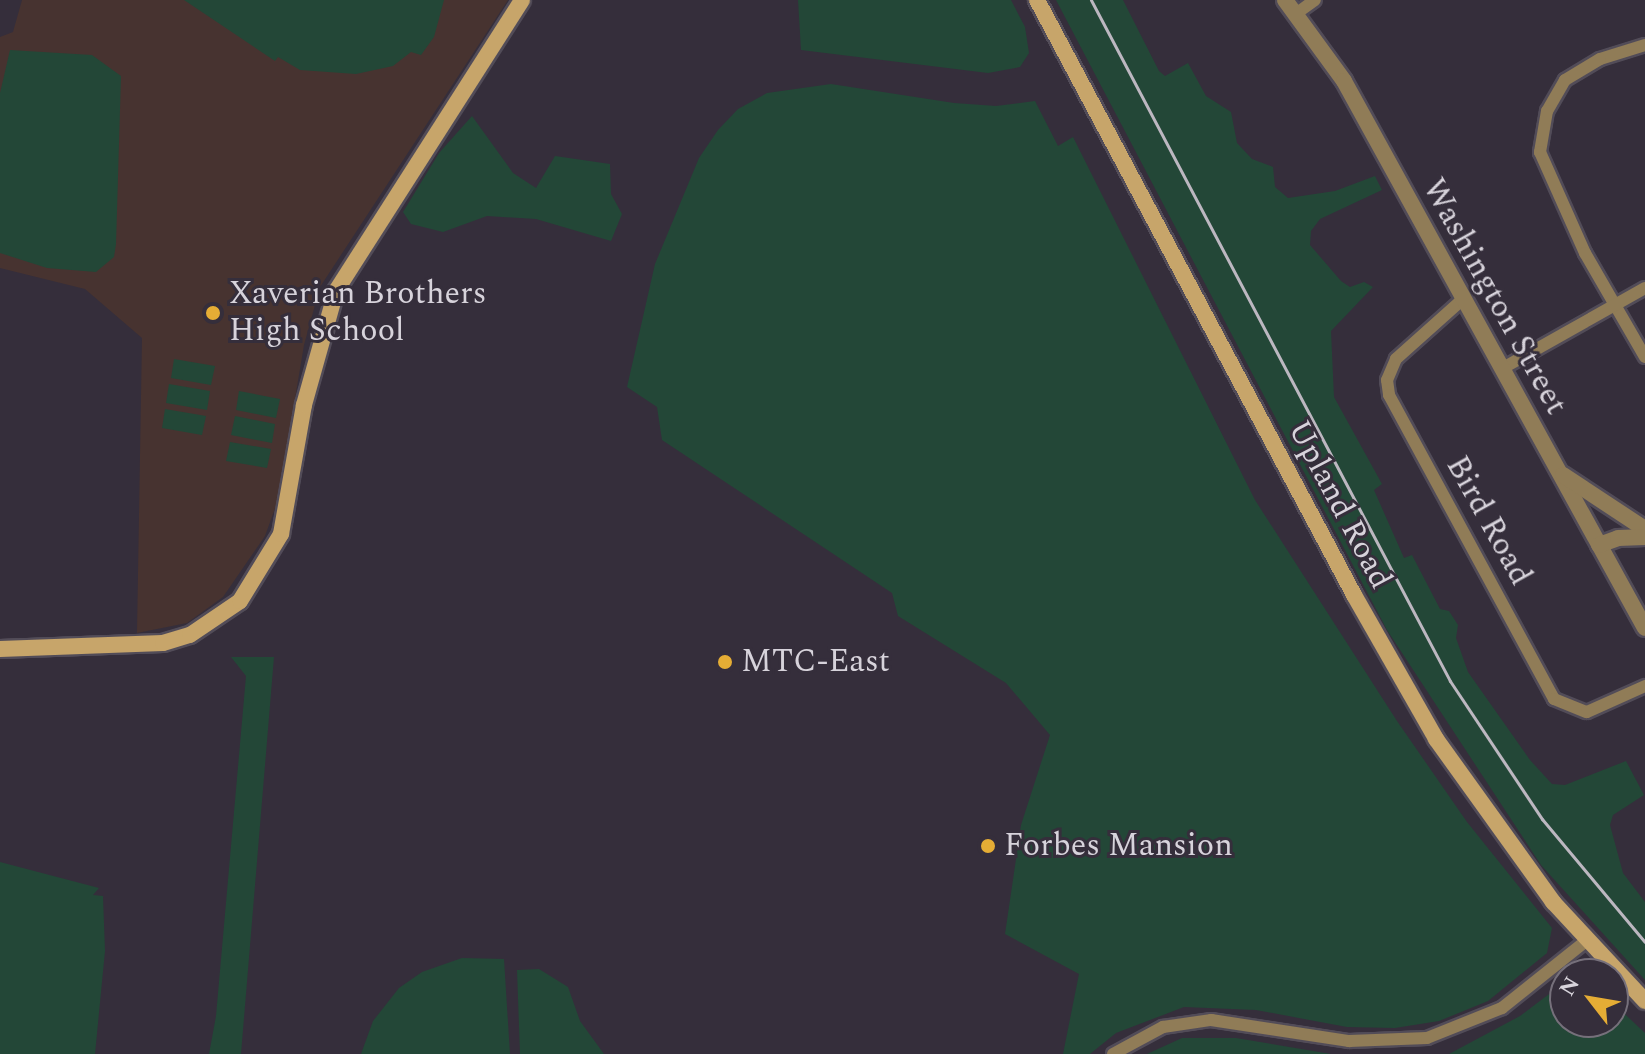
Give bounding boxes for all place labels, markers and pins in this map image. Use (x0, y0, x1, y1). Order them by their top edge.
place label: Xaverian Brothers High School (229, 276, 487, 351)
marker: Xaverian Brothers High School (204, 304, 222, 322)
place label: MTC-East (741, 643, 890, 681)
marker: MTC-East (716, 653, 734, 671)
place label: Forbes Mansion (1004, 827, 1233, 865)
marker: Forbes Mansion (979, 837, 997, 855)

